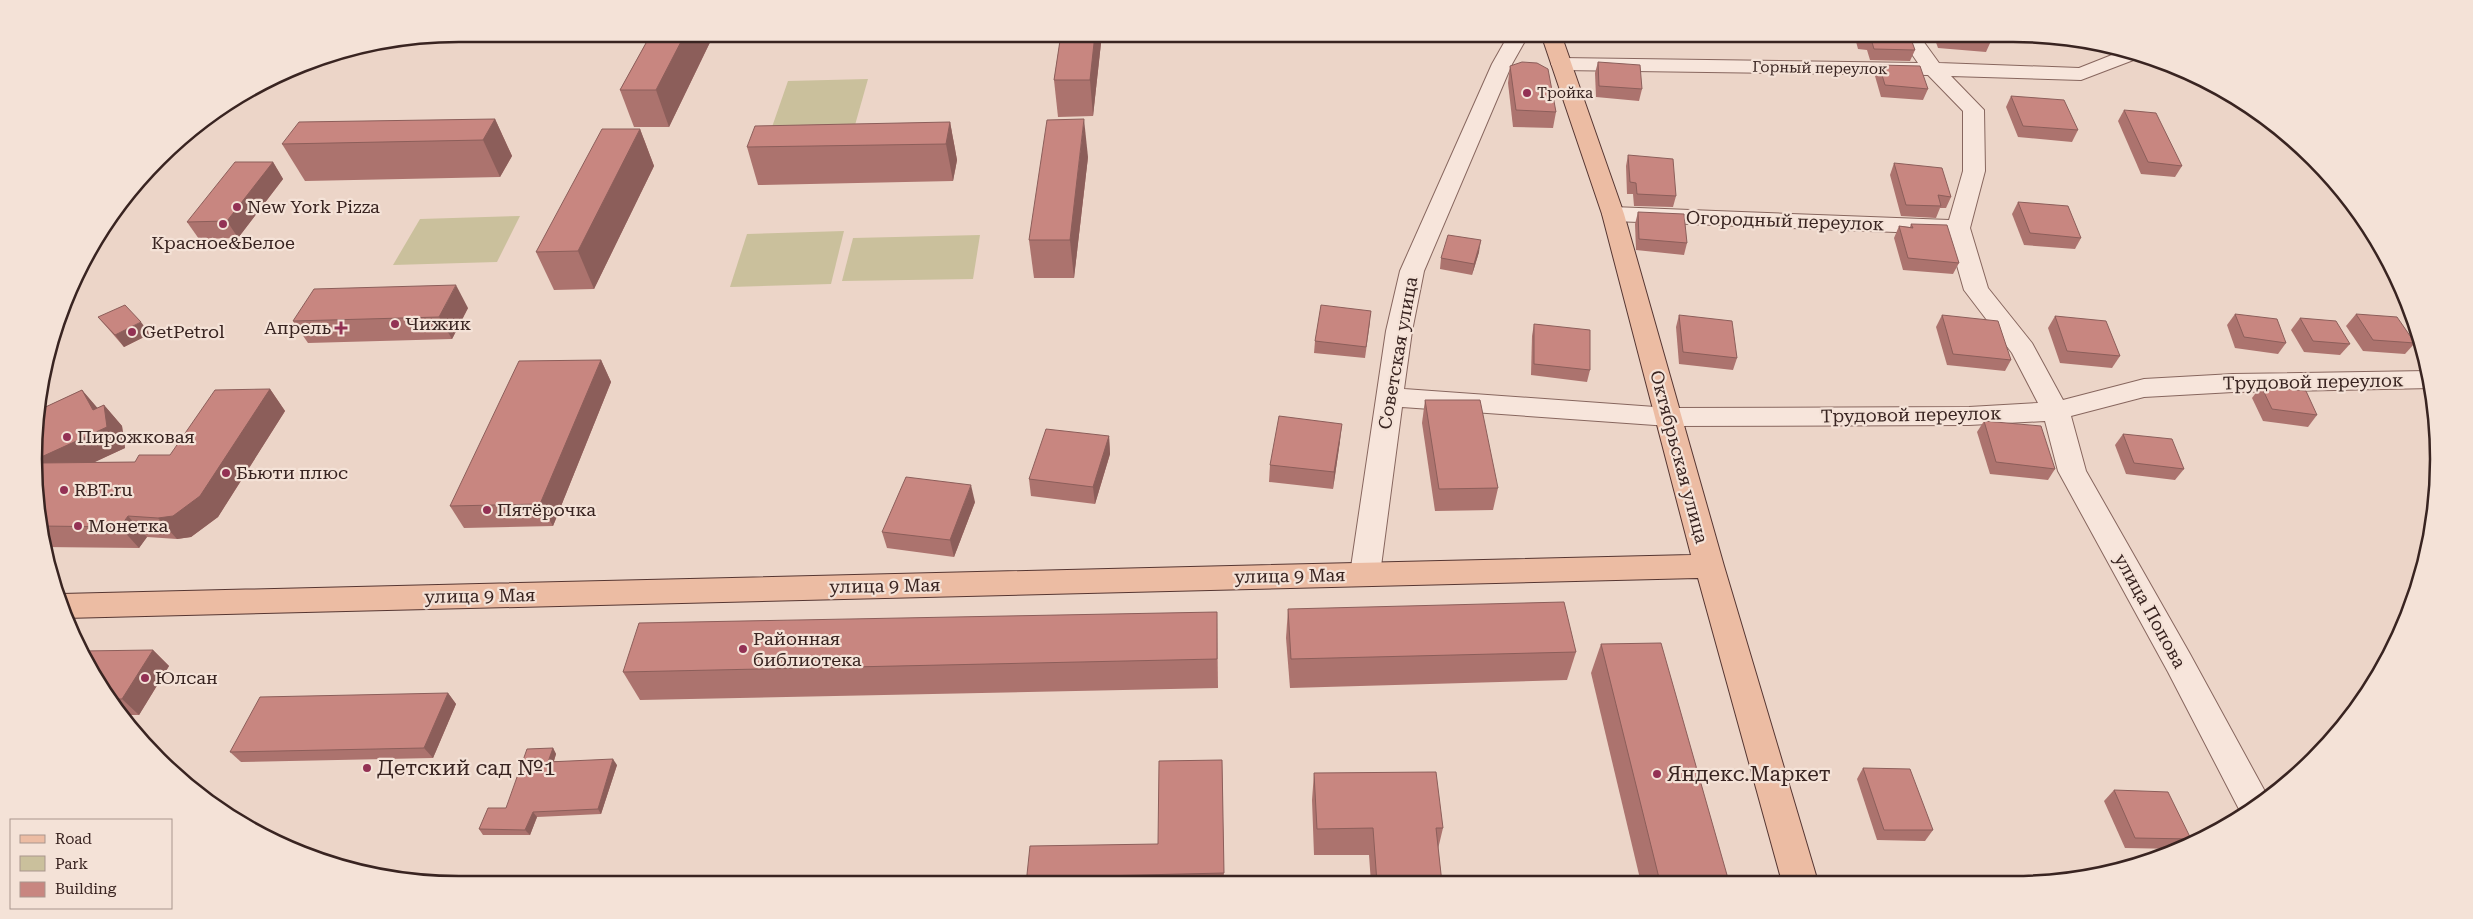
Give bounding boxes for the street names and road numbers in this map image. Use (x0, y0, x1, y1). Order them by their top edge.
street label: Горный переулок (1752, 58, 1888, 78)
street label: Огородный переулок (1685, 207, 1885, 234)
street label: Советская улица (1374, 275, 1421, 431)
street label: Октябрьская улица (1646, 368, 1713, 546)
street label: Трудовой переулок (2222, 369, 2404, 394)
street label: Трудовой переулок (1820, 402, 2002, 427)
street label: улица Попова (2110, 550, 2191, 672)
street label: улица 9 Мая (1234, 564, 1346, 587)
street label: улица 9 Мая (829, 574, 941, 597)
street label: улица 9 Мая (424, 584, 536, 607)

